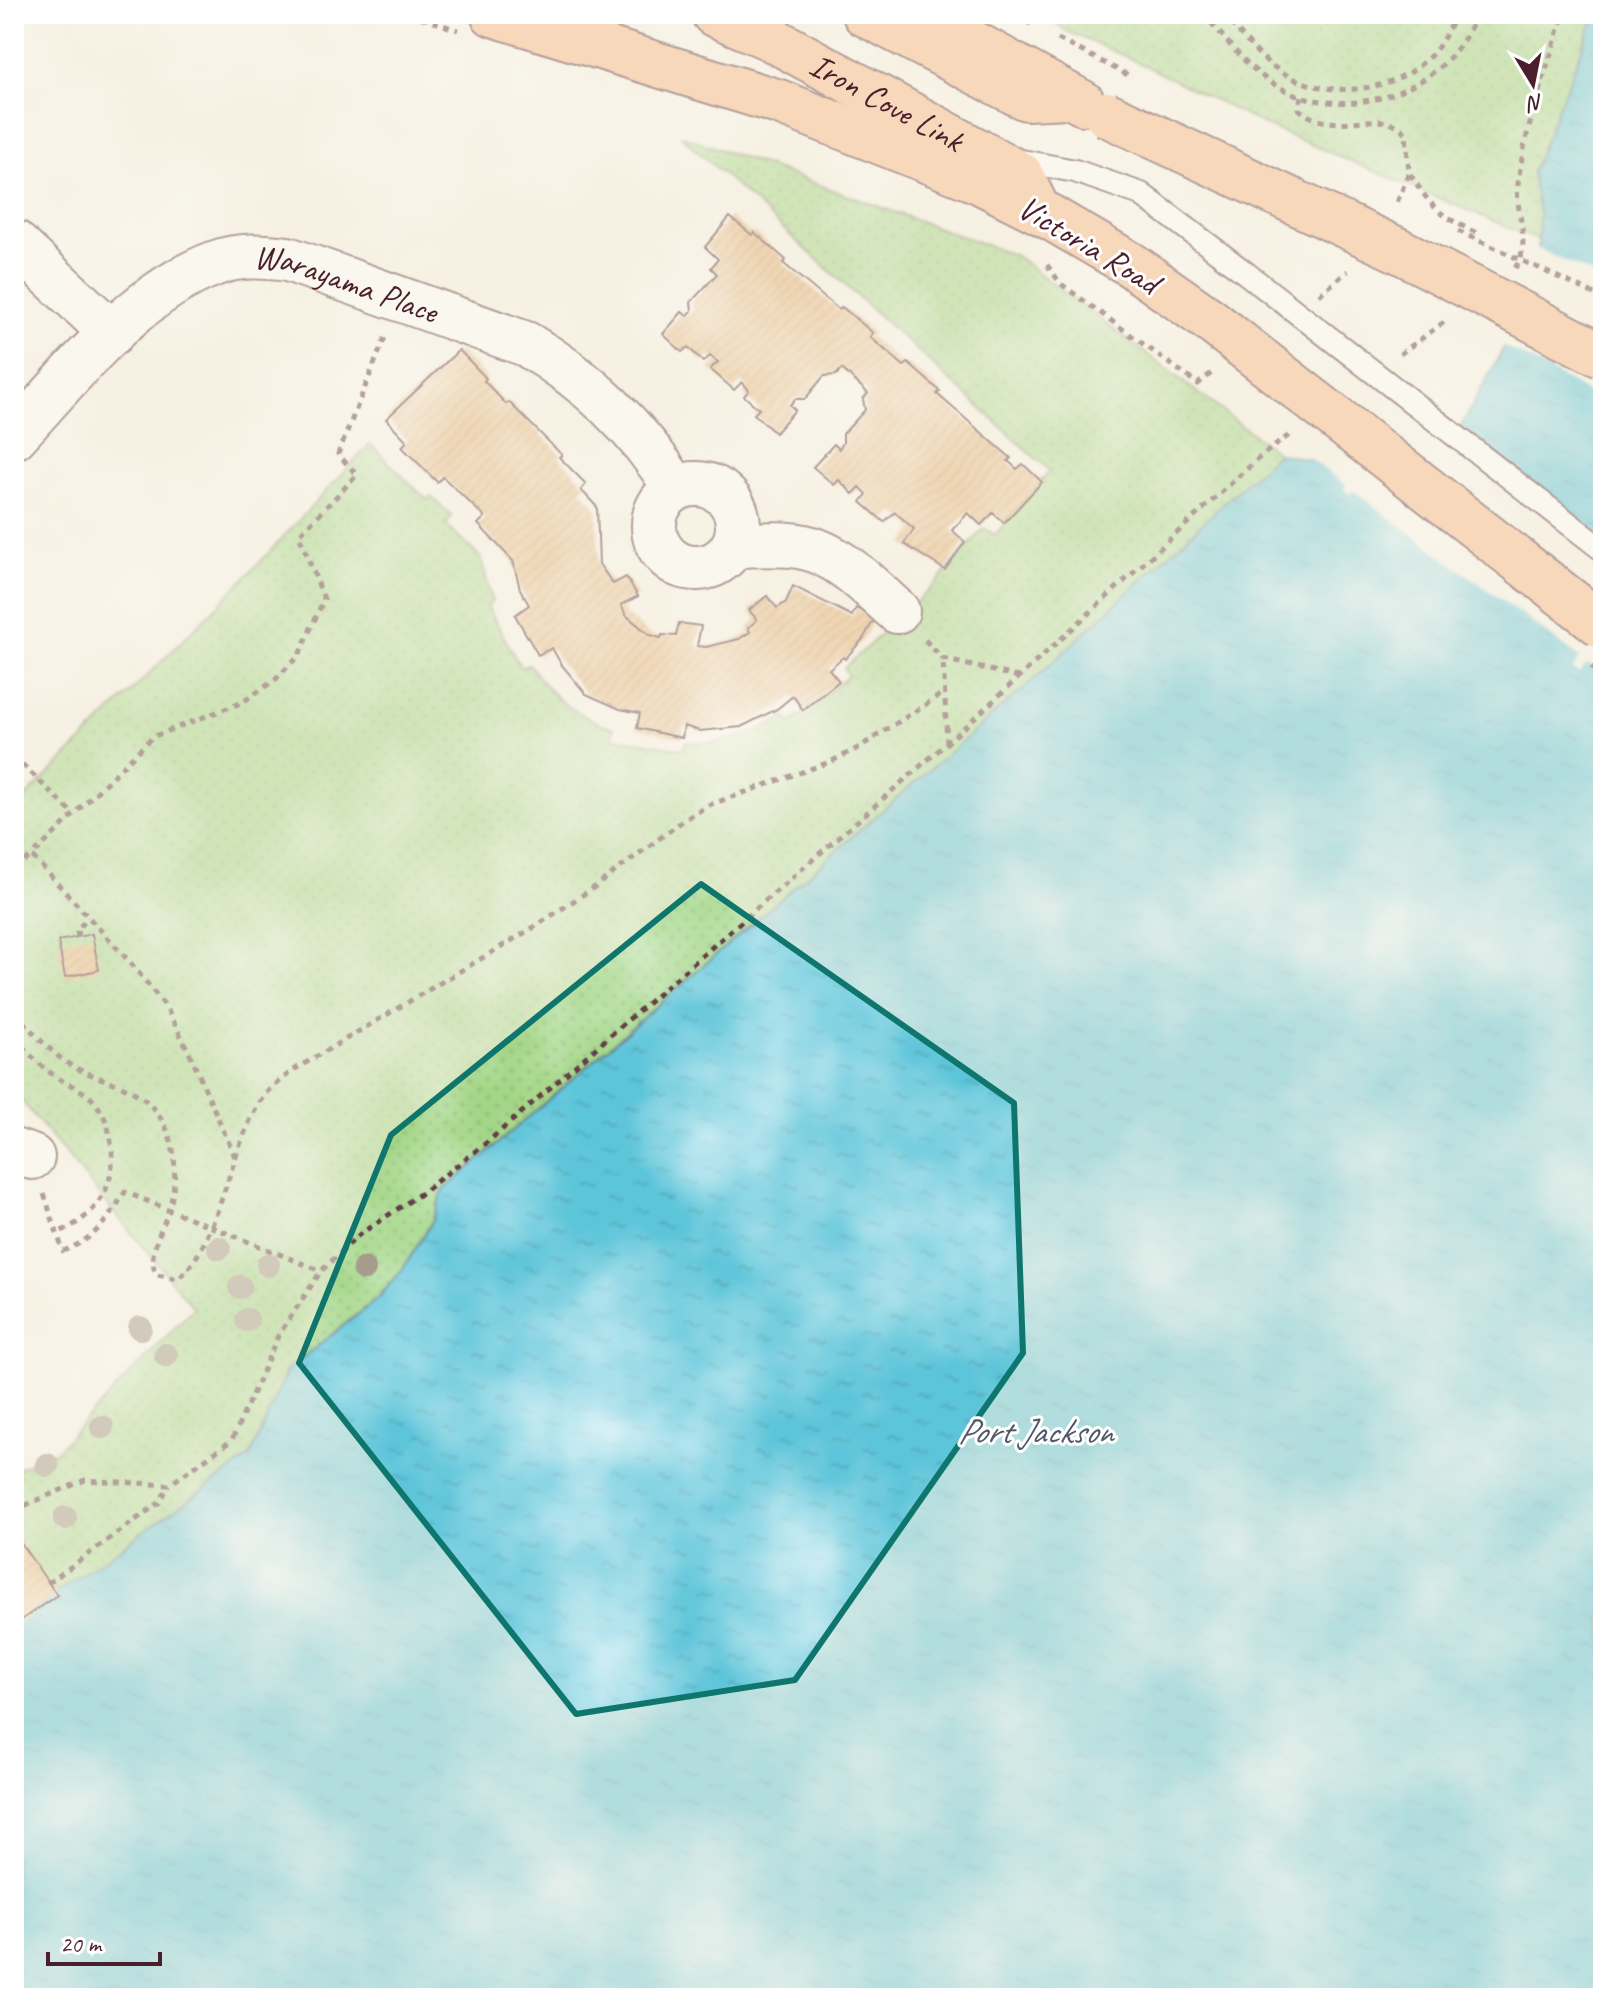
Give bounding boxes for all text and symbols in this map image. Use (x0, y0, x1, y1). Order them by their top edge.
street label: Iron Cove Link (802, 43, 973, 162)
north arrow (1493, 44, 1573, 124)
text: N (1524, 88, 1545, 118)
street label: Victoria Road (1010, 186, 1171, 306)
street label: Warayama Place (253, 235, 445, 333)
water label: Port Jackson (957, 1408, 1116, 1454)
scale bar (48, 1916, 160, 1966)
text: 20 m (60, 1929, 103, 1959)

